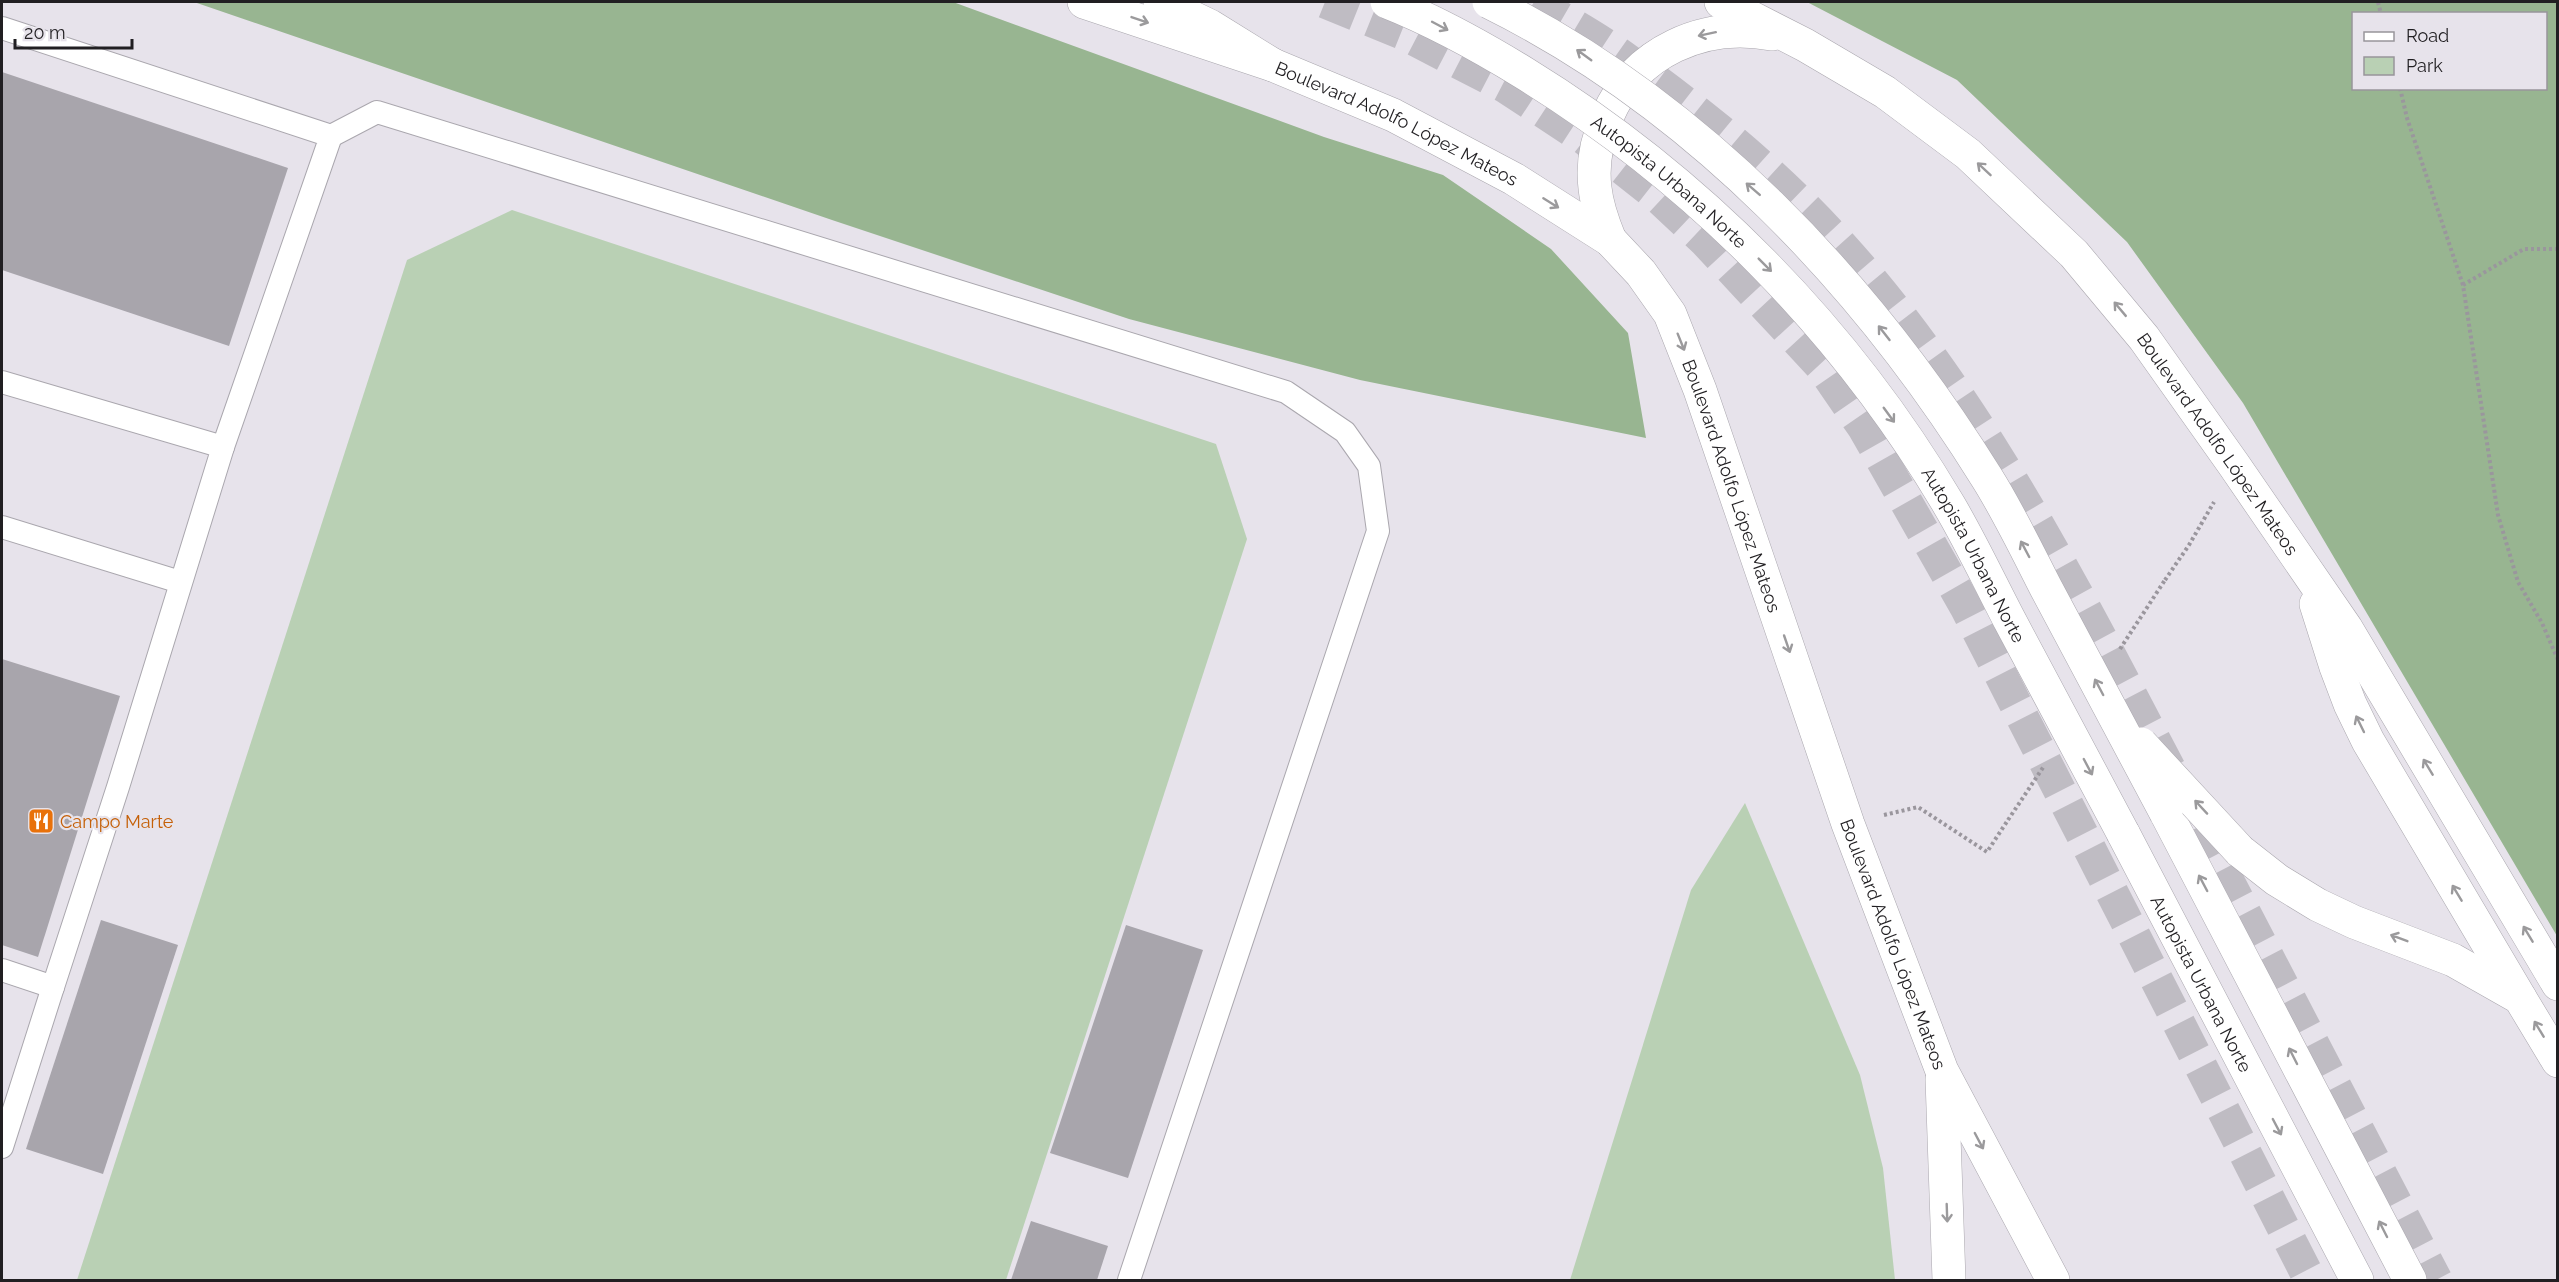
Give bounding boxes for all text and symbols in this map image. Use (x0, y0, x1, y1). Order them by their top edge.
scale bar (15, 12, 132, 50)
legend (2352, 12, 2547, 90)
one-way arrow (1130, 16, 1149, 27)
one-way arrow (1431, 20, 1448, 32)
text: 20 m (24, 22, 66, 43)
text: Road (2406, 25, 2449, 46)
one-way arrow (1697, 29, 1717, 40)
one-way arrow (1577, 49, 1593, 61)
text: Park (2406, 55, 2443, 76)
street label: Boulevard Adolfo López Mateos (1272, 57, 1522, 190)
street label: Autopista Urbana Norte (1587, 110, 1752, 252)
one-way arrow (1977, 162, 1992, 177)
one-way arrow (1746, 182, 1761, 196)
one-way arrow (1542, 197, 1559, 209)
one-way arrow (1757, 258, 1772, 273)
one-way arrow (2113, 301, 2126, 317)
one-way arrow (1878, 325, 1891, 341)
street label: Boulevard Adolfo López Mateos (2133, 329, 2303, 559)
one-way arrow (1676, 332, 1687, 350)
street label: Boulevard Adolfo López Mateos (1678, 356, 1786, 615)
one-way arrow (1883, 406, 1895, 422)
street label: Autopista Urbana Norte (1918, 463, 2030, 646)
one-way arrow (2019, 540, 2030, 558)
one-way arrow (1782, 634, 1793, 653)
one-way arrow (2093, 678, 2104, 696)
one-way arrow (2354, 716, 2366, 734)
one-way arrow (2083, 757, 2094, 775)
one-way arrow (2422, 759, 2434, 776)
one-way arrow (2194, 800, 2208, 815)
restaurant icon: Campo Marte (26, 806, 56, 836)
place label: Campo Marte (60, 811, 174, 832)
street label: Boulevard Adolfo López Mateos (1837, 816, 1951, 1072)
one-way arrow (2197, 874, 2208, 892)
one-way arrow (2451, 885, 2463, 902)
street label: Autopista Urbana Norte (2147, 892, 2257, 1076)
one-way arrow (2521, 926, 2533, 943)
one-way arrow (2390, 931, 2409, 942)
one-way arrow (2532, 1021, 2544, 1038)
one-way arrow (2287, 1047, 2298, 1065)
one-way arrow (2272, 1117, 2284, 1135)
one-way arrow (1974, 1132, 1985, 1150)
one-way arrow (1941, 1203, 1953, 1223)
one-way arrow (2377, 1220, 2388, 1238)

